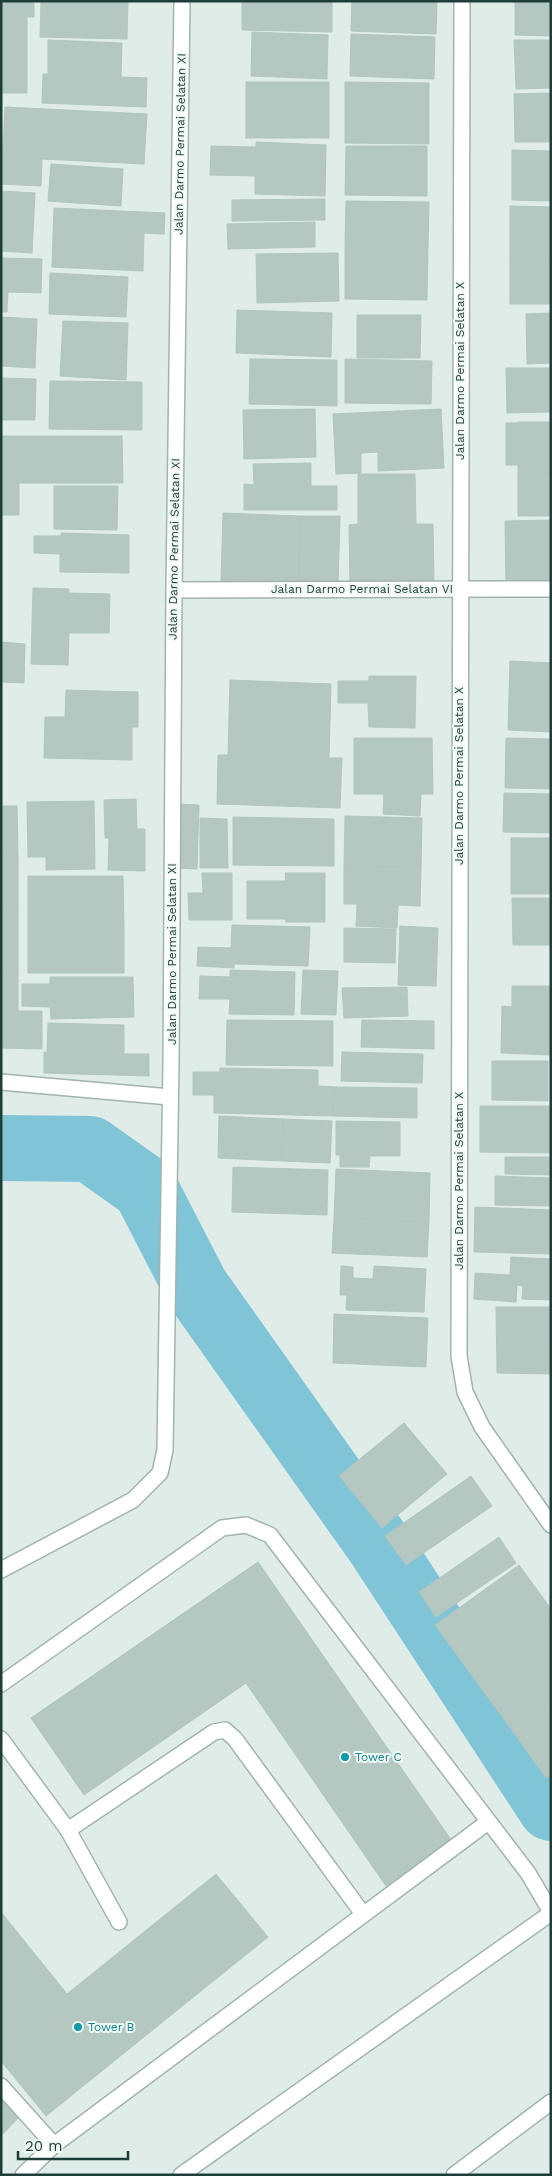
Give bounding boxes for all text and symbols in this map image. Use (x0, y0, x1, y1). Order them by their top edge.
street label: Jalan Darmo Permai Selatan XI (171, 53, 189, 235)
street label: Jalan Darmo Permai Selatan X (453, 282, 467, 460)
street label: Jalan Darmo Permai Selatan XI (165, 458, 183, 640)
street label: Jalan Darmo Permai Selatan VI (271, 582, 453, 596)
street label: Jalan Darmo Permai Selatan X (452, 687, 466, 865)
street label: Jalan Darmo Permai Selatan XI (165, 863, 179, 1045)
street label: Jalan Darmo Permai Selatan X (452, 1092, 466, 1270)
place label: Tower C (355, 1750, 402, 1764)
marker: Tower C (339, 1751, 351, 1763)
place label: Tower B (88, 2020, 134, 2034)
marker: Tower B (72, 2021, 84, 2033)
scale bar (18, 2128, 128, 2160)
text: 20 m (25, 2137, 63, 2155)

